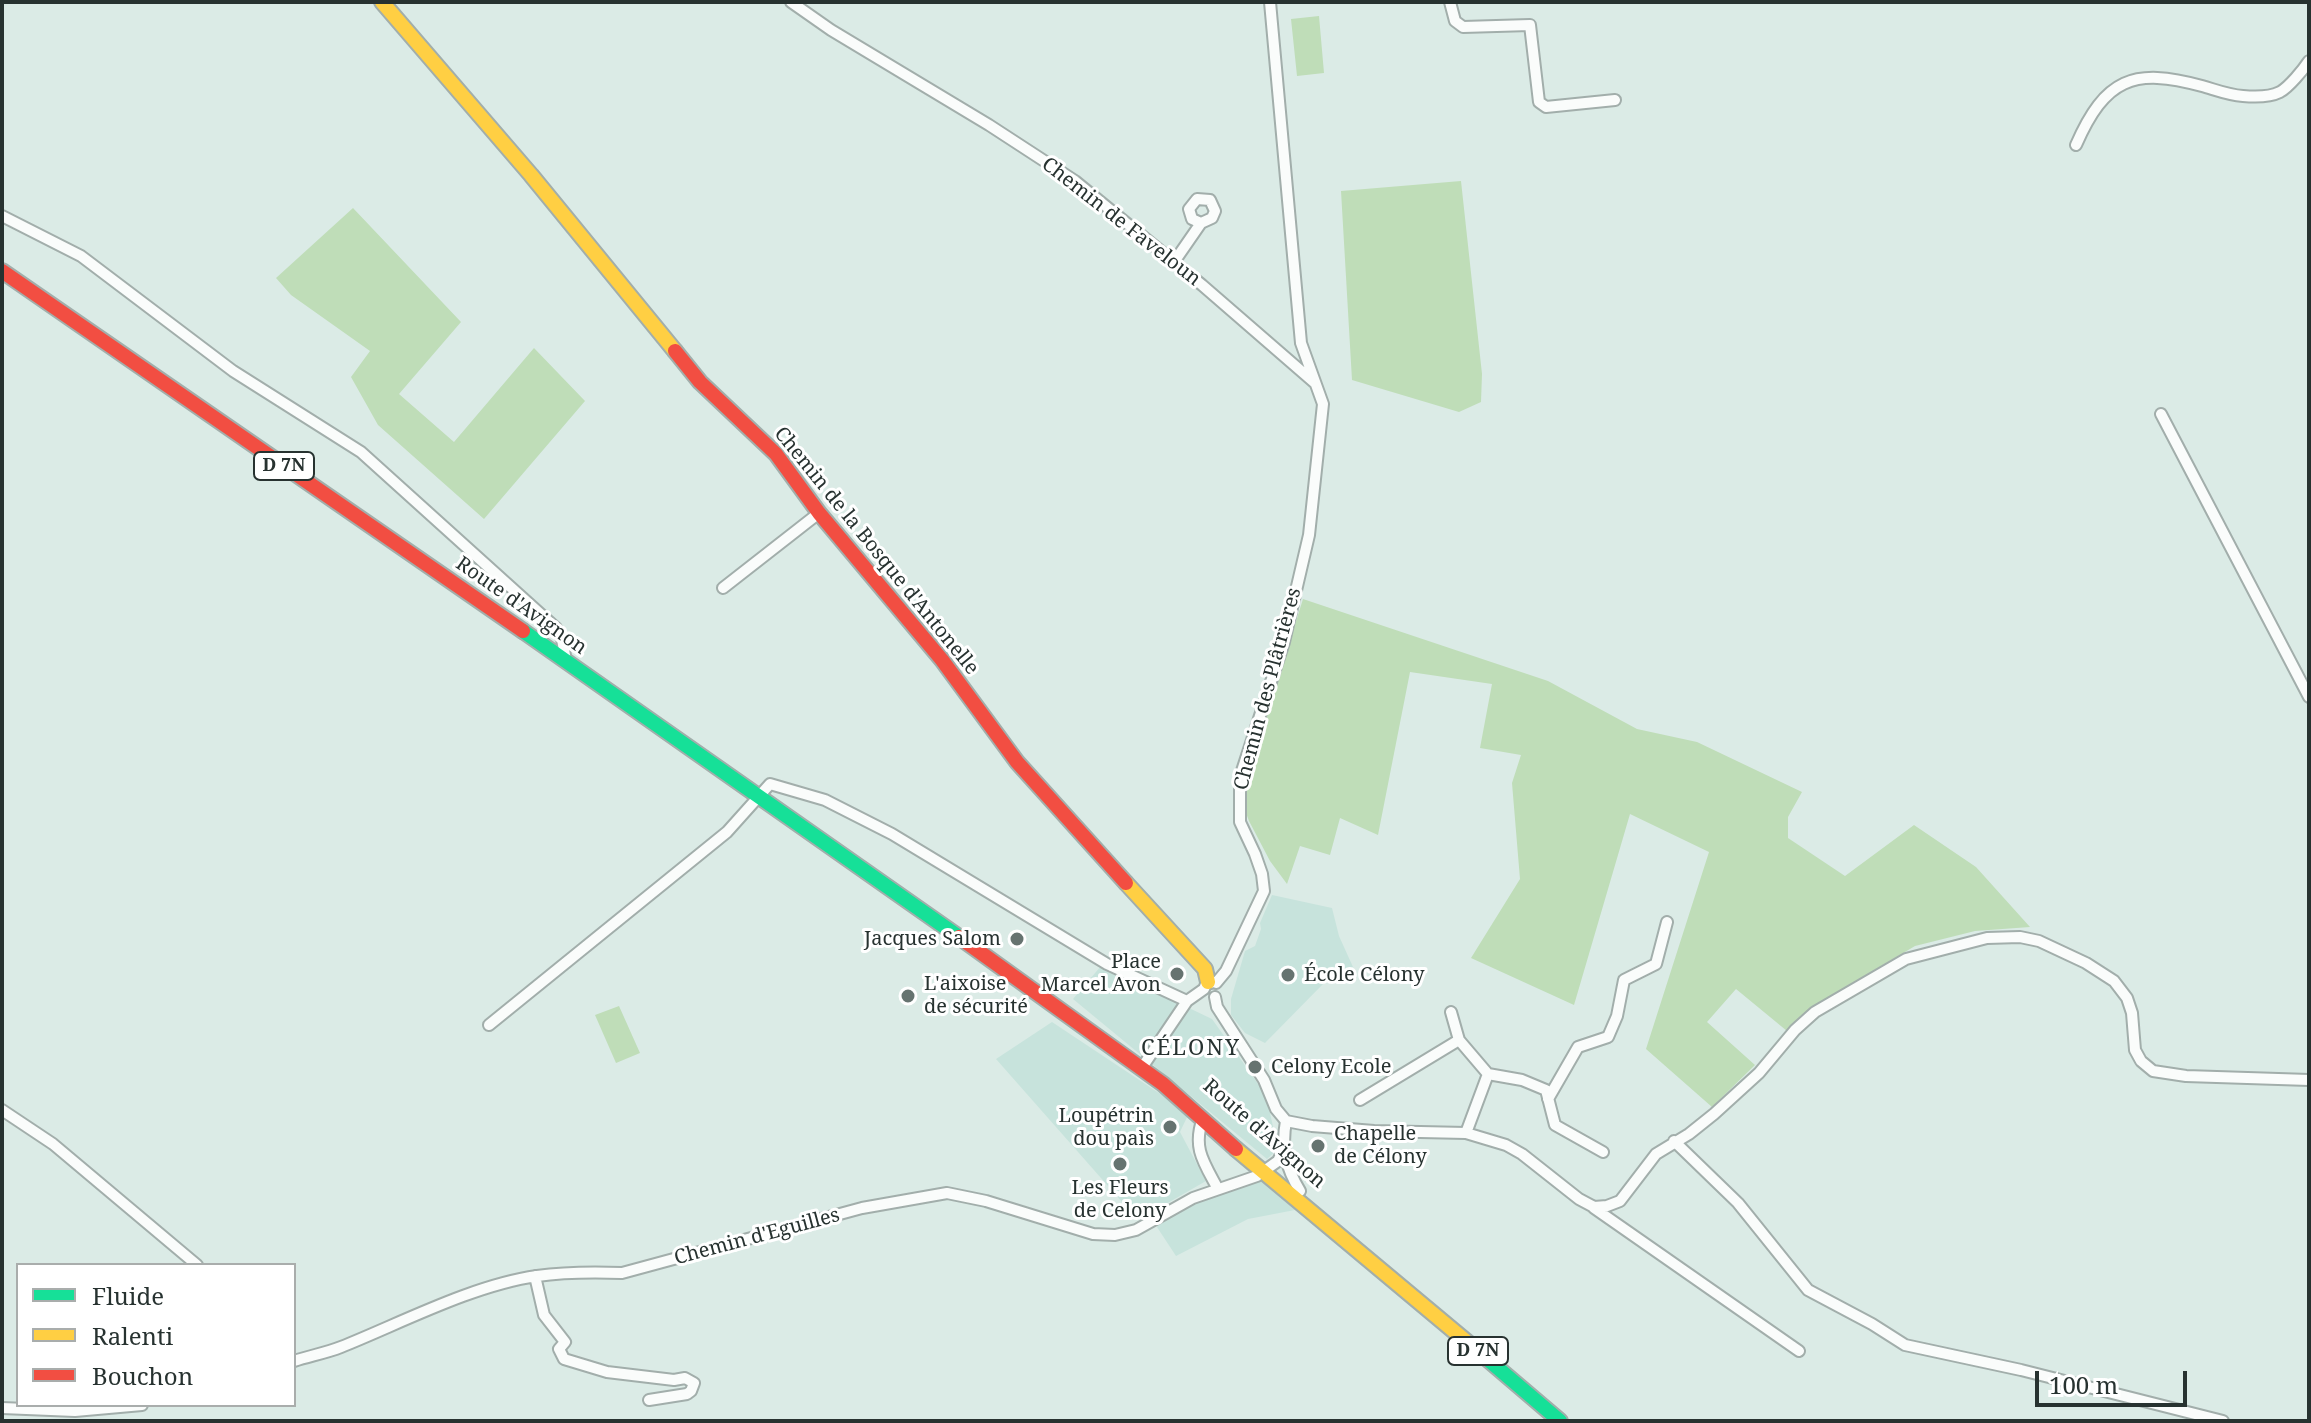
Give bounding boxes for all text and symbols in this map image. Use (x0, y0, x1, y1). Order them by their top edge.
street label: Chemin de Faveloun (1037, 152, 1205, 292)
street label: Chemin de la Bosque d'Antonelle (769, 422, 983, 680)
road number: D 7N (254, 452, 314, 480)
street label: Route d'Avignon (451, 552, 591, 660)
street label: Chemin des Plâtrières (1229, 585, 1307, 793)
place label: Jacques Salom (864, 927, 1001, 951)
marker: Jacques Salom (1008, 930, 1026, 948)
place label: Place Marcel Avon (1041, 950, 1161, 997)
place label: École Célony (1304, 963, 1424, 987)
marker: Place Marcel Avon (1168, 965, 1186, 983)
marker: École Célony (1279, 966, 1297, 984)
place label: L'aixoise de sécurité (924, 972, 1028, 1019)
marker: L'aixoise de sécurité (899, 987, 917, 1005)
district label: CÉLONY (1141, 1036, 1241, 1062)
place label: Celony Ecole (1271, 1055, 1391, 1079)
marker: Celony Ecole (1246, 1058, 1264, 1076)
street label: Route d'Avignon (1198, 1074, 1330, 1194)
place label: Loupétrin dou paìs (1059, 1104, 1154, 1151)
marker: Loupétrin dou paìs (1161, 1118, 1179, 1136)
place label: Chapelle de Célony (1334, 1122, 1427, 1169)
marker: Chapelle de Célony (1309, 1137, 1327, 1155)
marker: Les Fleurs de Celony (1111, 1155, 1129, 1173)
place label: Les Fleurs de Celony (1071, 1176, 1169, 1223)
street label: Chemin d'Eguilles (672, 1203, 842, 1271)
legend (16, 1263, 296, 1407)
text: Fluide (92, 1279, 164, 1312)
text: Ralenti (92, 1319, 173, 1352)
road number: D 7N (1448, 1337, 1508, 1365)
scale bar (2039, 1355, 2191, 1405)
text: Bouchon (92, 1359, 193, 1392)
text: 100 m (2049, 1368, 2118, 1401)

